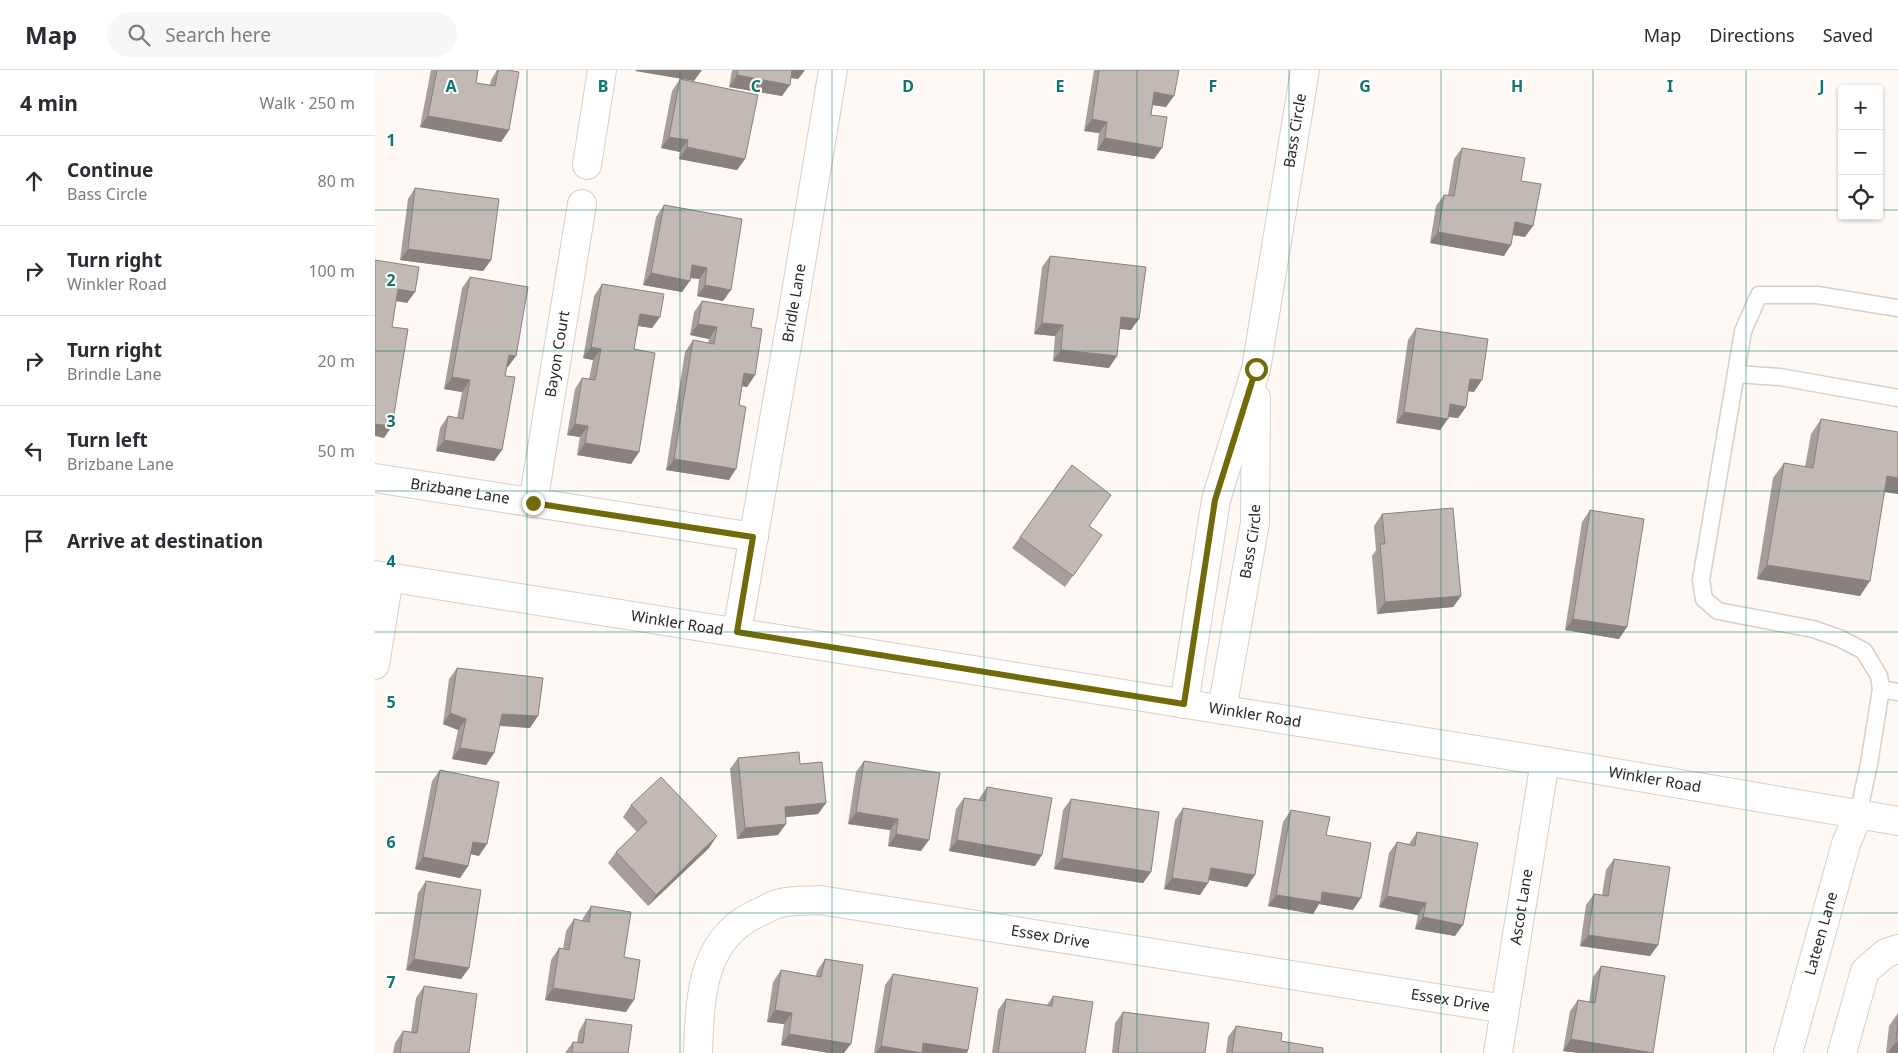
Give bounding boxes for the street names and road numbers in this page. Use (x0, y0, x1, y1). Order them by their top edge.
street label: Bass Circle (1278, 92, 1310, 169)
street label: Bridle Lane (777, 262, 810, 344)
street label: Bayon Court (539, 308, 573, 399)
street label: Brizbane Lane (409, 473, 511, 508)
street label: Bass Circle (1234, 504, 1264, 580)
street label: Winkler Road (630, 605, 725, 639)
street label: Winkler Road (1207, 697, 1303, 731)
street label: Winkler Road (1607, 761, 1703, 796)
street label: Ascot Lane (1505, 867, 1536, 946)
street label: Lateen Lane (1799, 889, 1841, 977)
street label: Essex Drive (1010, 920, 1092, 952)
street label: Essex Drive (1410, 983, 1492, 1015)

